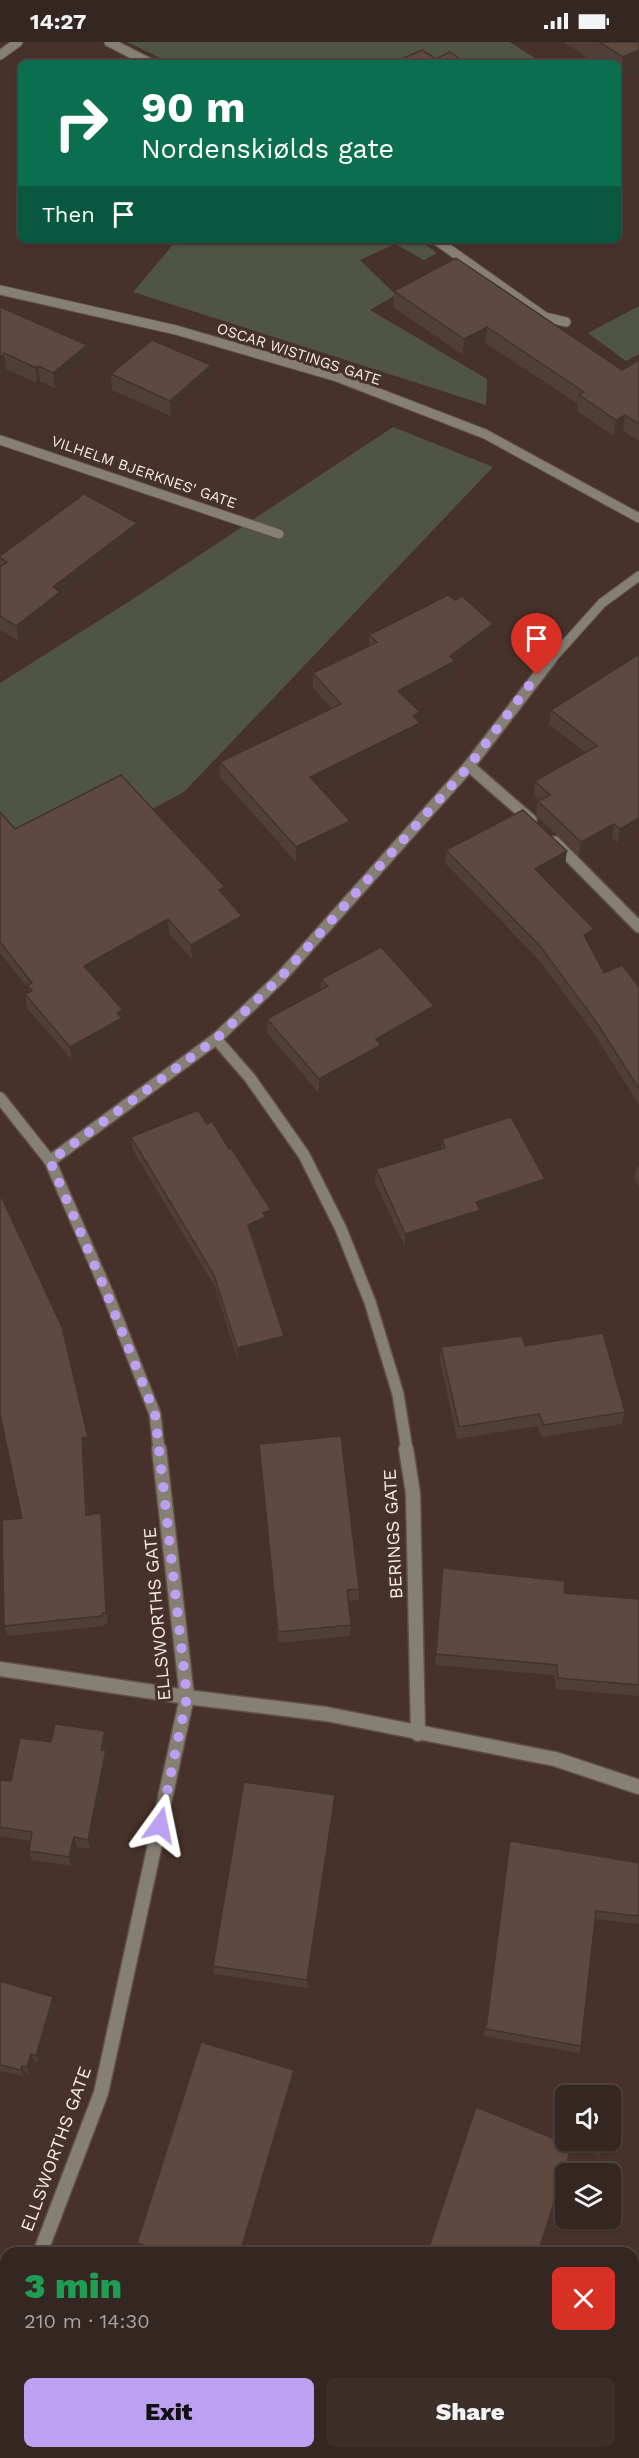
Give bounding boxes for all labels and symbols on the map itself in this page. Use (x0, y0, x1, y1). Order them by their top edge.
street label: OSCAR WISTINGS GATE (214, 319, 384, 389)
street label: VILHELM BJERKNES' GATE (49, 432, 239, 512)
pin (511, 613, 562, 675)
street label: BERINGS GATE (379, 1469, 406, 1600)
street label: ELLSWORTHS GATE (138, 1526, 175, 1702)
position arrow (128, 1793, 192, 1857)
street label: ELLSWORTHS GATE (16, 2063, 95, 2234)

